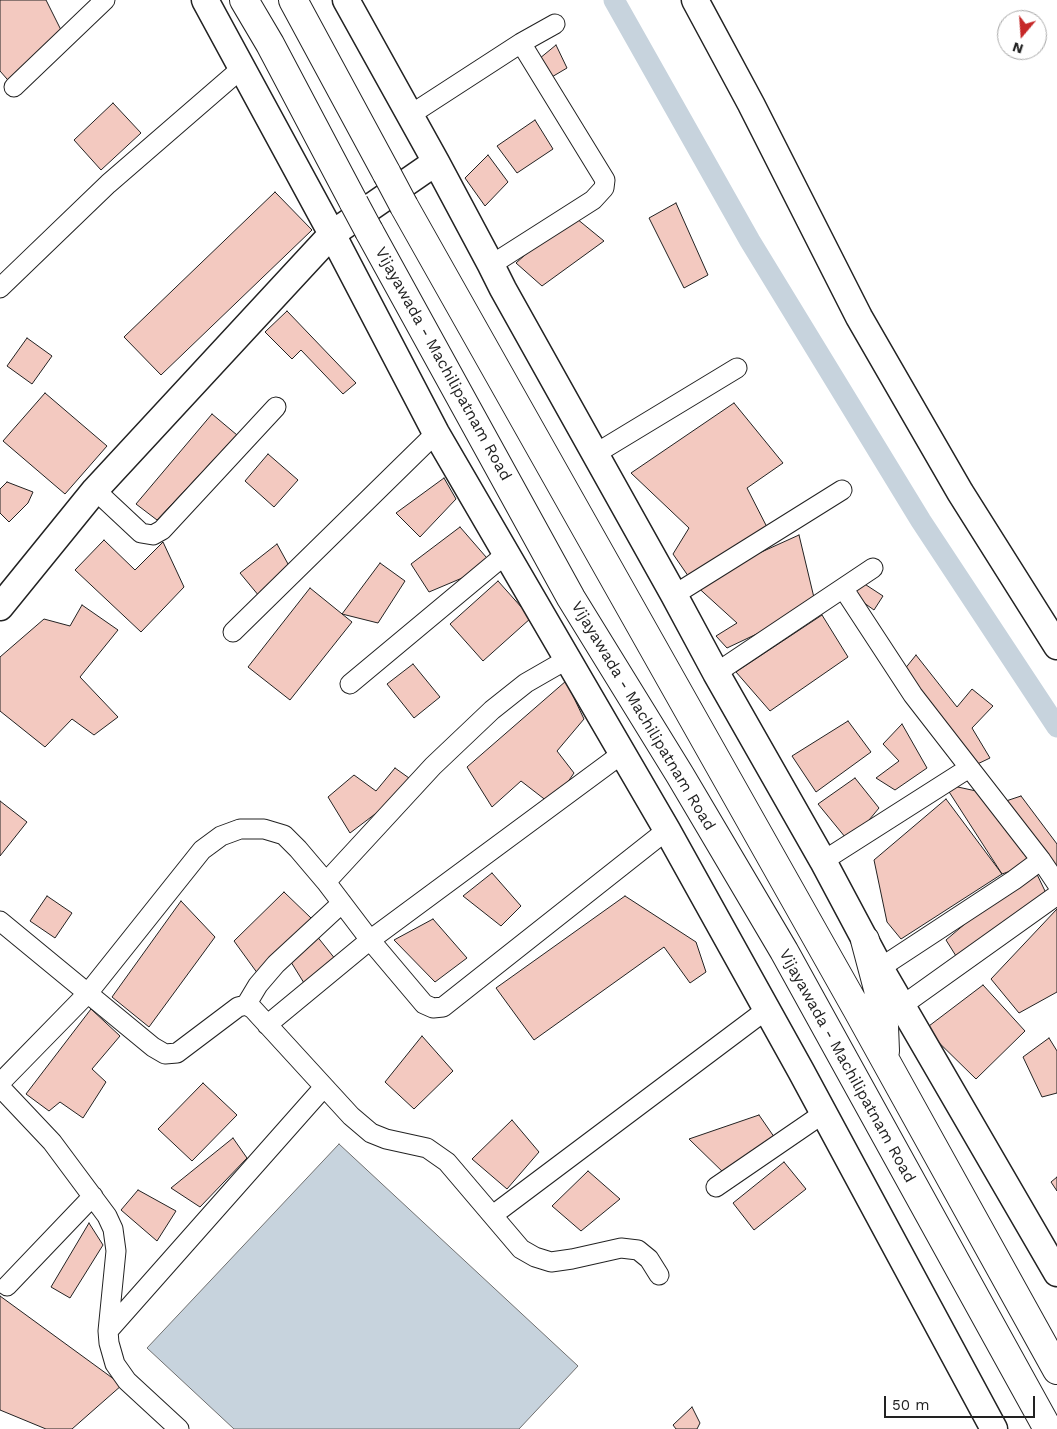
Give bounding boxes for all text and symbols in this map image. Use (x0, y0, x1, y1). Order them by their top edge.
north arrow (997, 10, 1047, 60)
text: N (1010, 39, 1025, 58)
street label: Vijayawada - Machilipatnam Road (371, 244, 515, 484)
street label: Vijayawada - Machilipatnam Road (567, 598, 719, 834)
street label: Vijayawada - Machilipatnam Road (775, 946, 919, 1186)
scale bar (887, 1386, 1038, 1418)
text: 50 m (892, 1396, 929, 1414)

